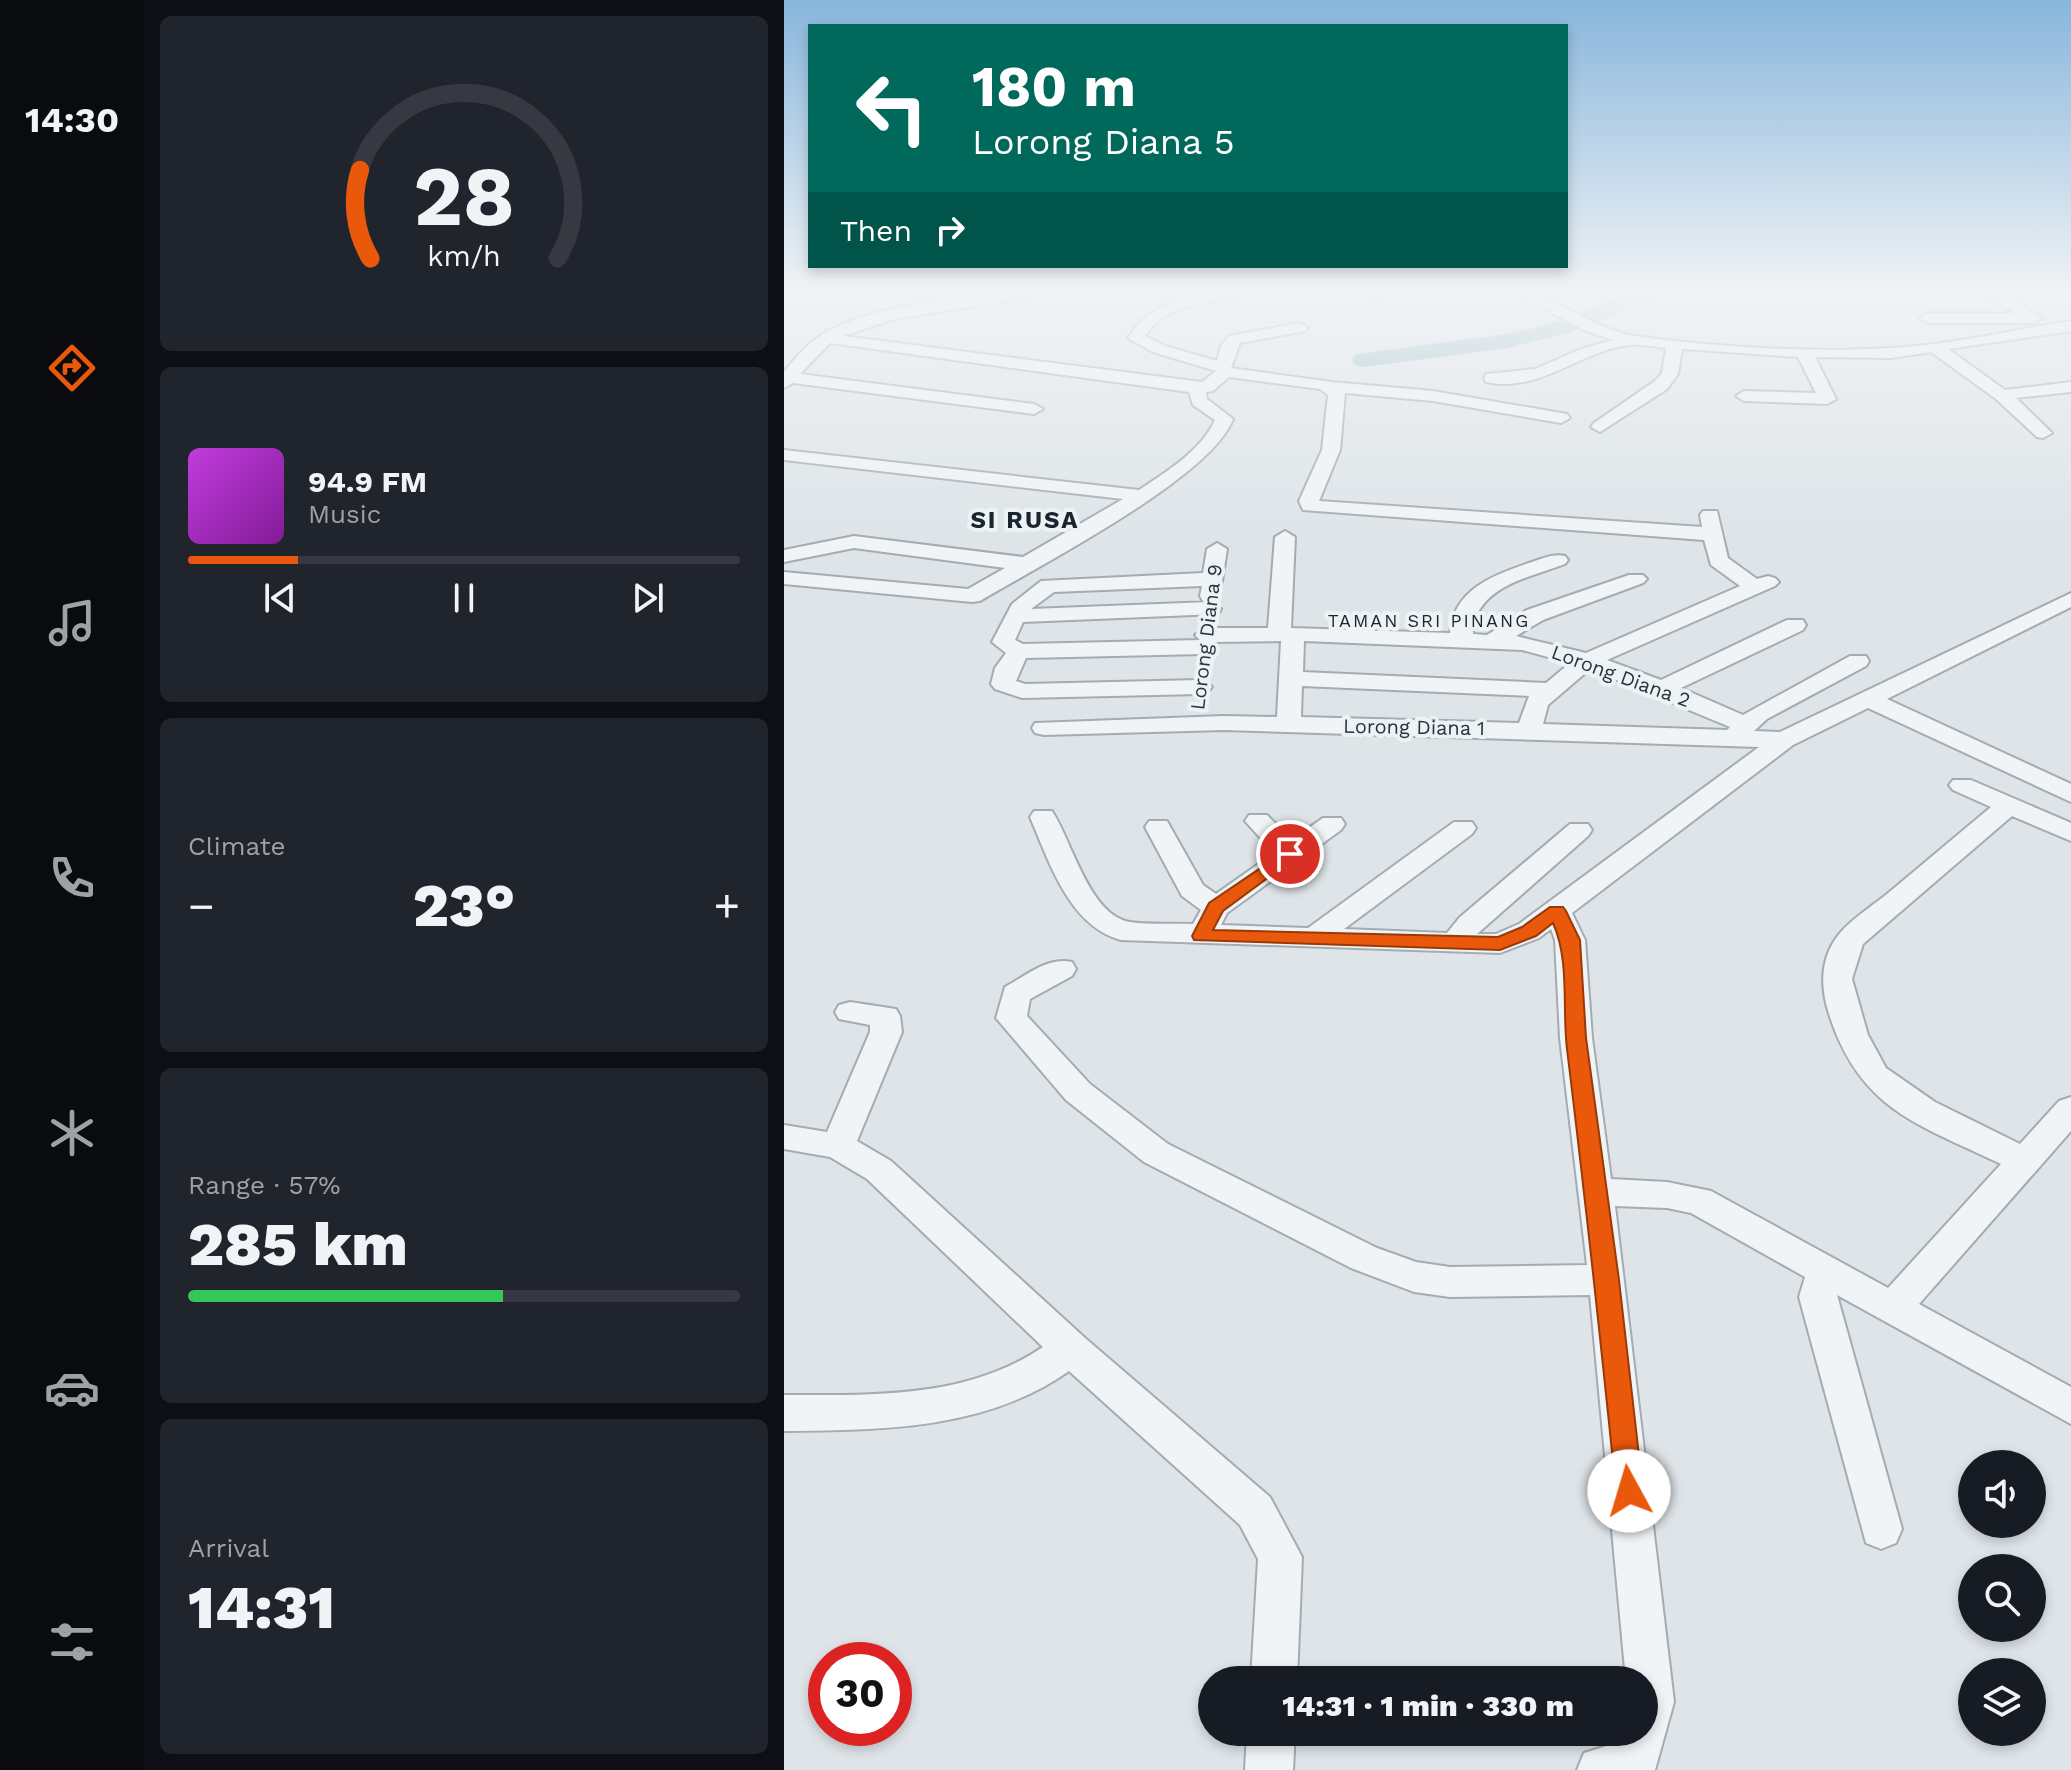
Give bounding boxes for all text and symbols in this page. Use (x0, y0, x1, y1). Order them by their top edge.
text: 180 m (972, 54, 1136, 120)
icon: left (840, 56, 944, 160)
text: 14:30 (25, 99, 119, 141)
text: Lorong Diana 5 (972, 121, 1235, 163)
text: 28 (413, 148, 515, 245)
icon: right (928, 208, 972, 252)
text: Then (840, 213, 912, 248)
text: km/h (427, 240, 501, 274)
icon: directions (44, 340, 100, 396)
text: 94.9 FM (308, 464, 427, 499)
text: Music (308, 499, 381, 529)
district label: SI RUSA (970, 506, 1080, 534)
street label: Lorong Diana 9 (1185, 563, 1227, 711)
icon: previous (258, 576, 302, 620)
icon: pause (442, 576, 486, 620)
icon: next (626, 576, 670, 620)
icon: music (44, 595, 100, 651)
district label: TAMAN SRI PINANG (1328, 610, 1530, 631)
street label: Lorong Diana 2 (1548, 640, 1694, 712)
street label: Lorong Diana 1 (1343, 714, 1485, 740)
pin (1256, 820, 1324, 888)
text: Climate (188, 831, 286, 861)
icon: arrive (1268, 832, 1312, 876)
icon: phone (44, 850, 100, 906)
text: 23° (413, 870, 515, 941)
text: − (188, 880, 215, 932)
text: + (713, 880, 740, 932)
icon: climate (44, 1105, 100, 1161)
text: Range · 57% (188, 1170, 341, 1200)
text: 285 km (188, 1209, 408, 1280)
icon: car (44, 1360, 100, 1416)
position arrow (1587, 1449, 1671, 1533)
map controls (1958, 1450, 2046, 1746)
button: sound (1958, 1450, 2046, 1538)
text: Arrival (188, 1533, 269, 1563)
button: search (1958, 1554, 2046, 1642)
text: 14:31 (188, 1572, 335, 1643)
icon: filters (44, 1614, 100, 1670)
speed limit sign: 30 (808, 1642, 912, 1746)
button: layers (1958, 1658, 2046, 1746)
text: 14:31 · 1 min · 330 m (1282, 1688, 1574, 1723)

